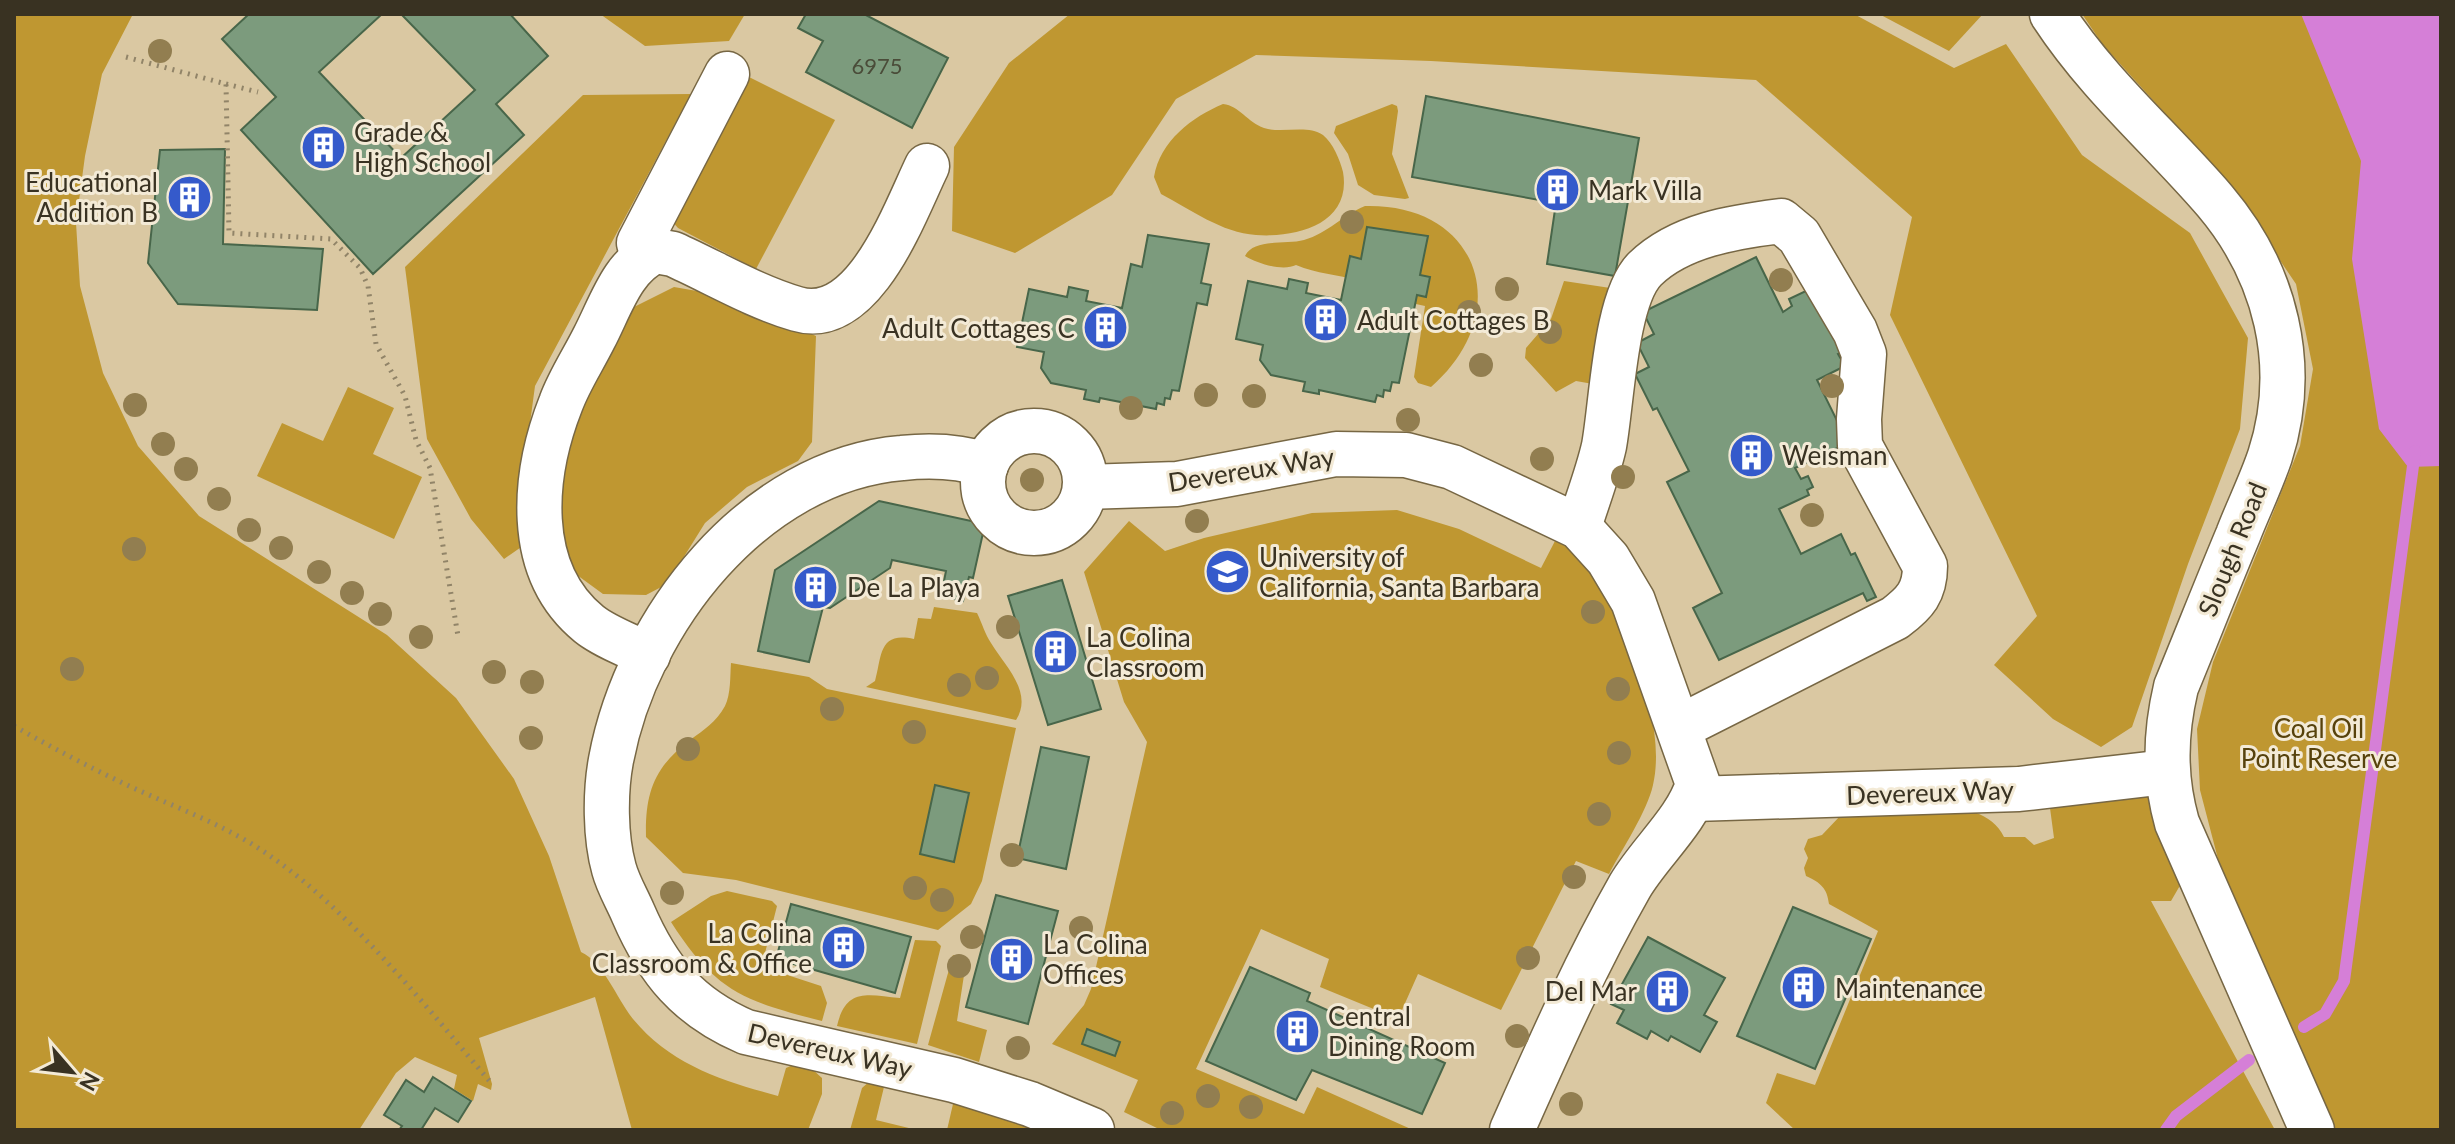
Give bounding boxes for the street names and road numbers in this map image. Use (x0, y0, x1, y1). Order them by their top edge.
street label: Devereux Way (1166, 440, 1337, 498)
street label: Slough Road (2191, 477, 2273, 621)
street label: Devereux Way (1846, 773, 2015, 811)
street label: Devereux Way (745, 1016, 916, 1085)

